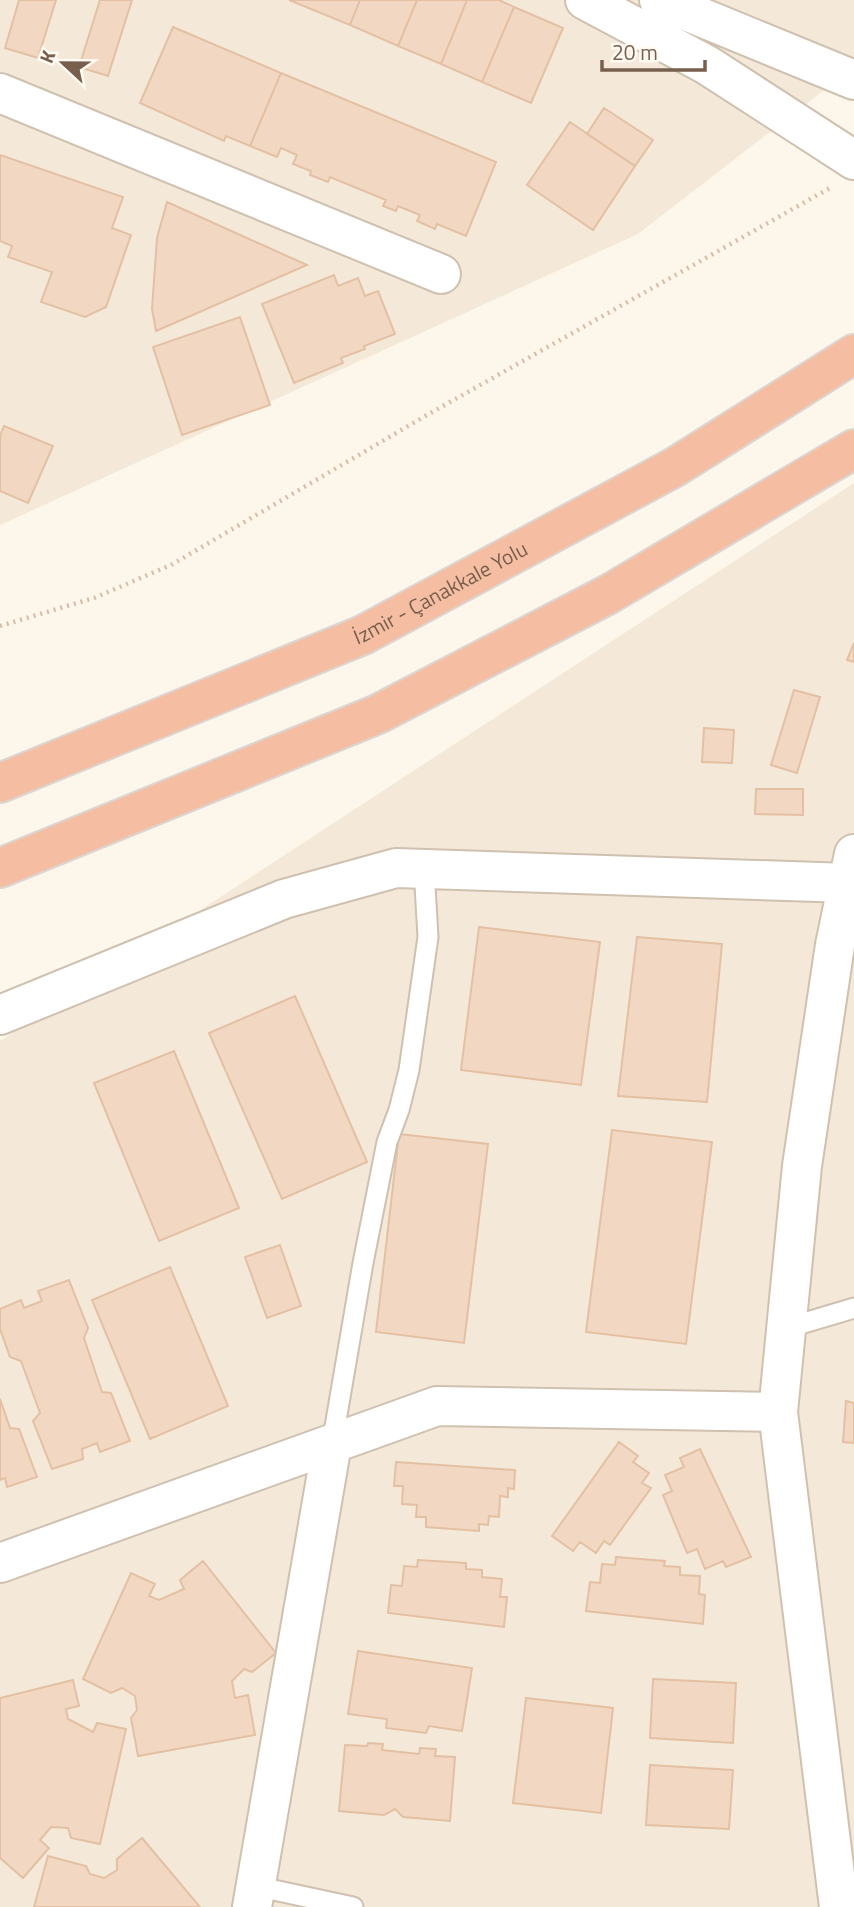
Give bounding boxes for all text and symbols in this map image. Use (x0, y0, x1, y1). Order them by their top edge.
north arrow (28, 28, 98, 98)
scale bar (602, 28, 705, 72)
text: 20 m (612, 36, 658, 68)
text: K (31, 46, 62, 67)
street label: İzmir - Çanakkale Yolu (348, 532, 533, 652)

